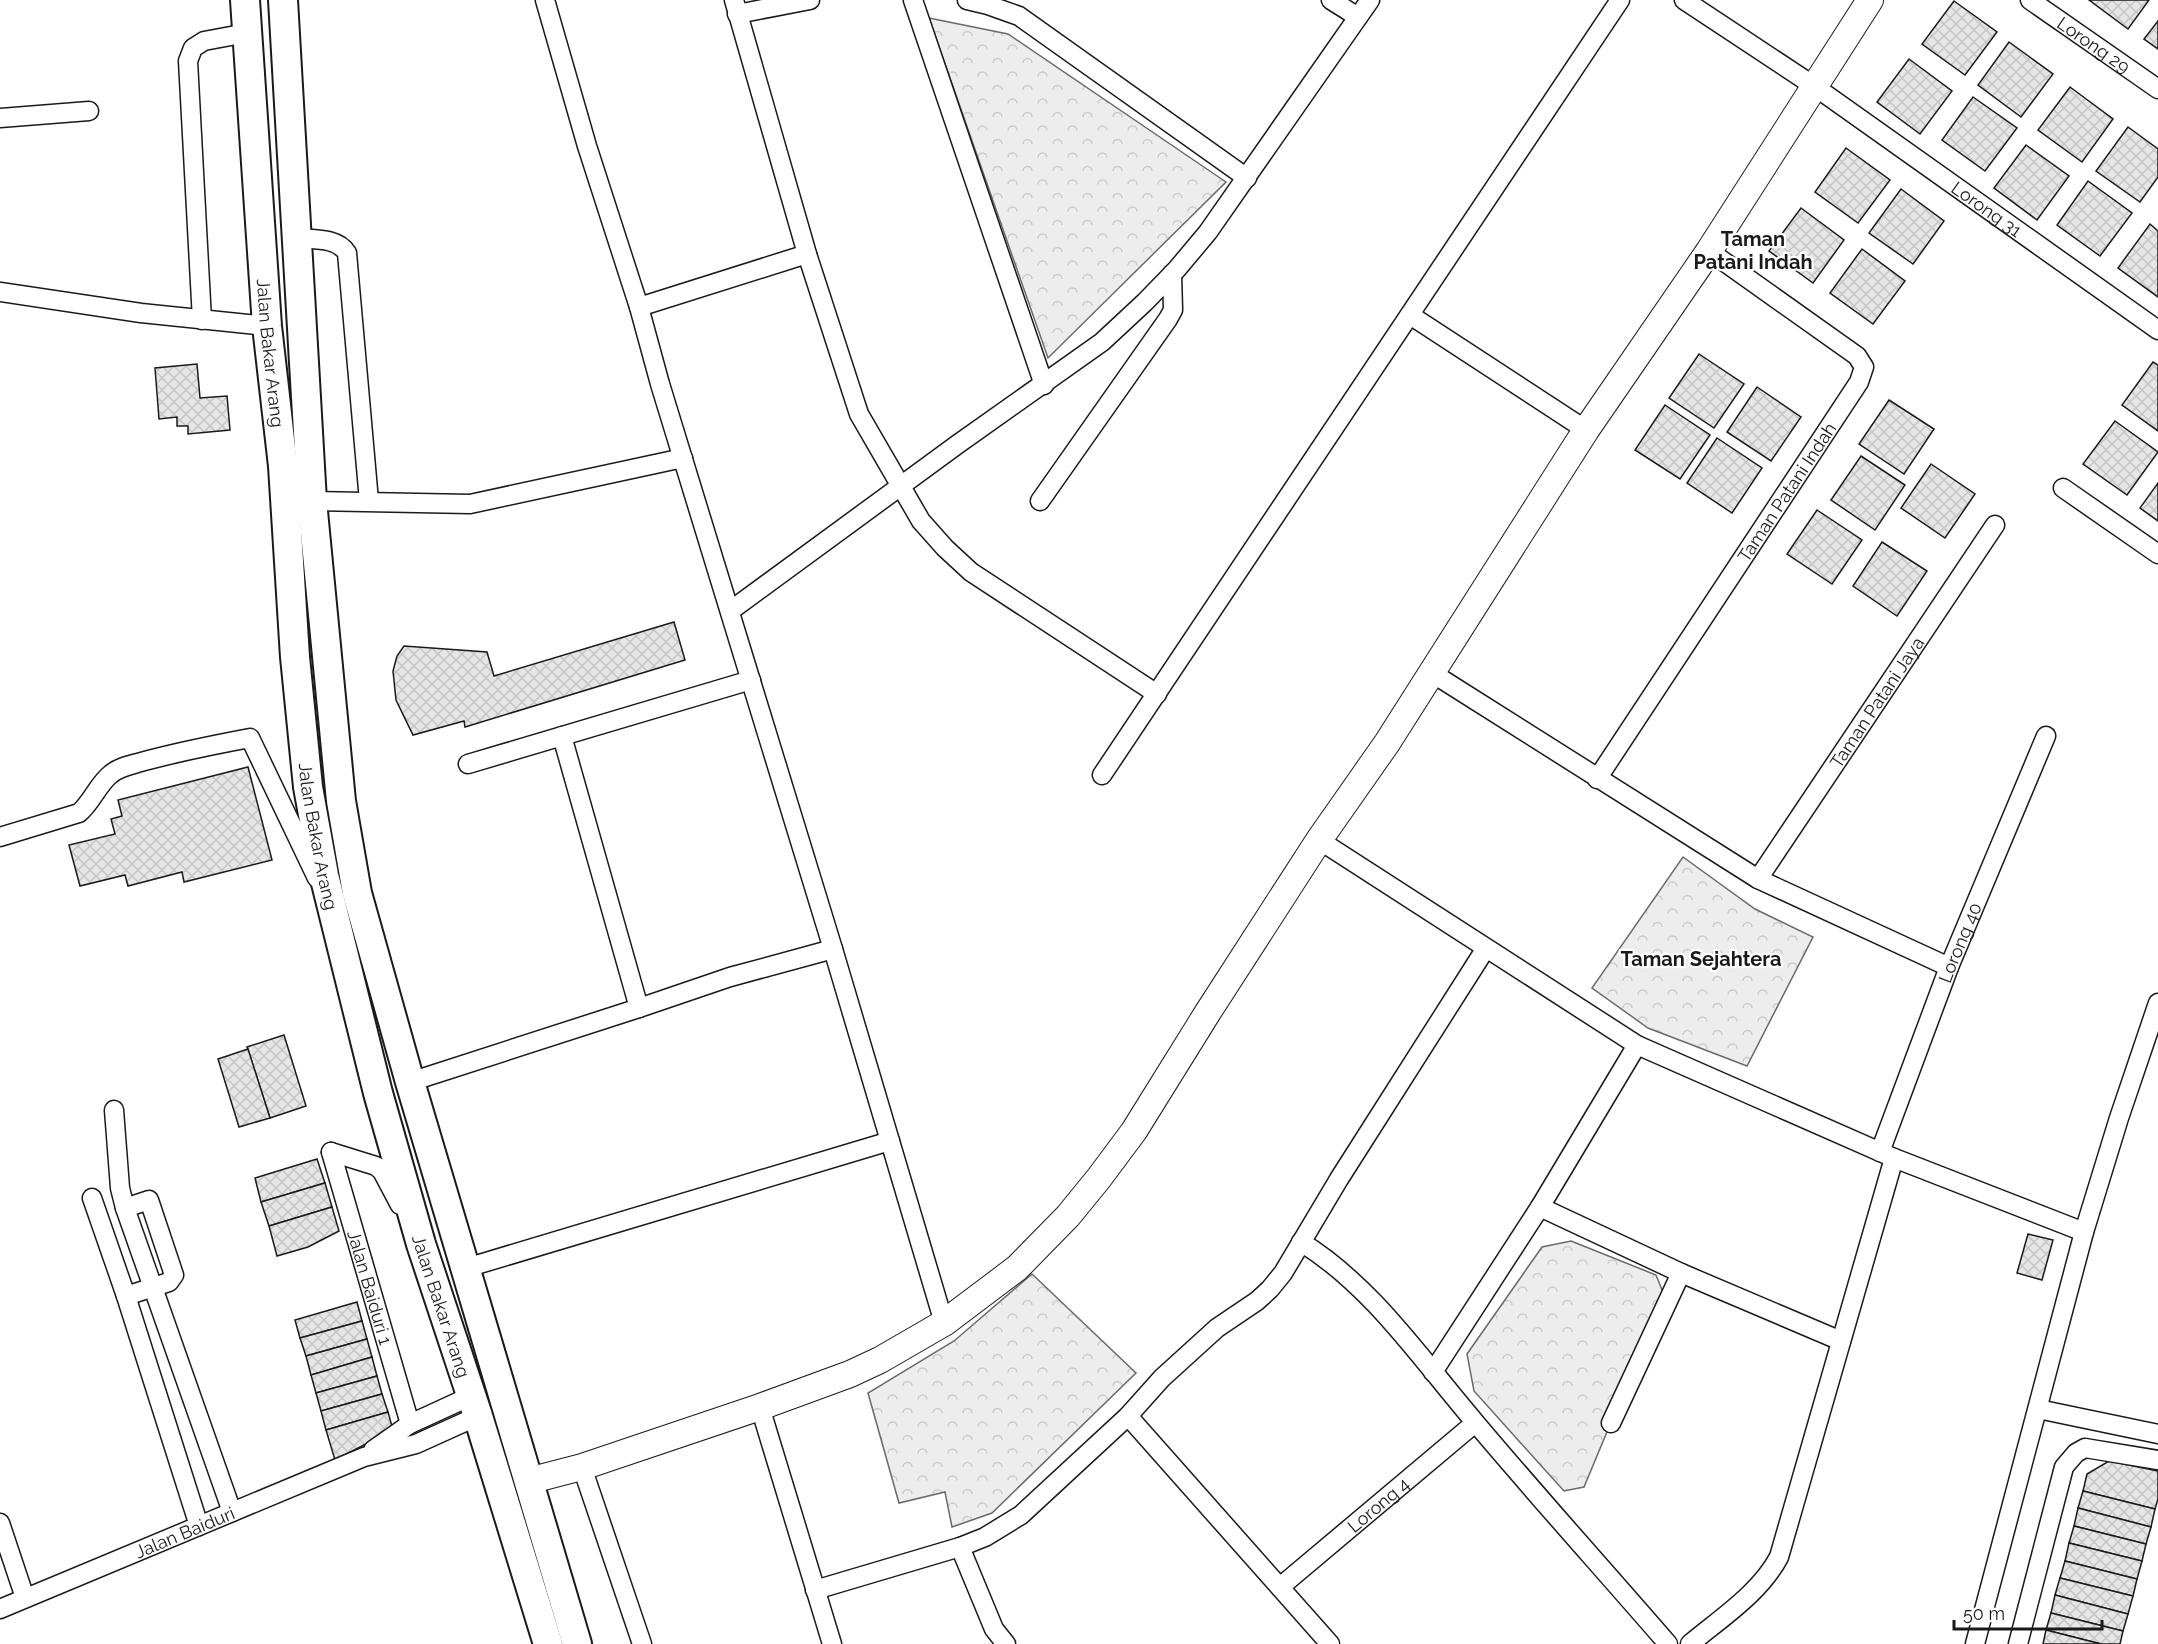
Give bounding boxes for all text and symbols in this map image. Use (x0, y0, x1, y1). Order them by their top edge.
street label: Lorong 29 (2054, 12, 2134, 77)
street label: Lorong 31 (1948, 177, 2026, 241)
district label: Taman Patani Indah (1693, 227, 1813, 274)
street label: Jalan Bakar Arang (253, 278, 289, 428)
street label: Taman Patani Indah (1733, 418, 1840, 566)
street label: Taman Patani Jaya (1825, 633, 1928, 771)
street label: Jalan Bakar Arang (295, 762, 343, 912)
street label: Lorong 40 (1934, 899, 1985, 986)
district label: Taman Sejahtera (1621, 947, 1781, 971)
street label: Jalan Baiduri 1 (344, 1228, 397, 1347)
street label: Jalan Bakar Arang (408, 1232, 475, 1380)
street label: Lorong 4 (1343, 1473, 1413, 1536)
street label: Jalan Baiduri (132, 1502, 238, 1562)
scale bar (1954, 1593, 2102, 1631)
text: 50 m (1963, 1603, 2005, 1624)

